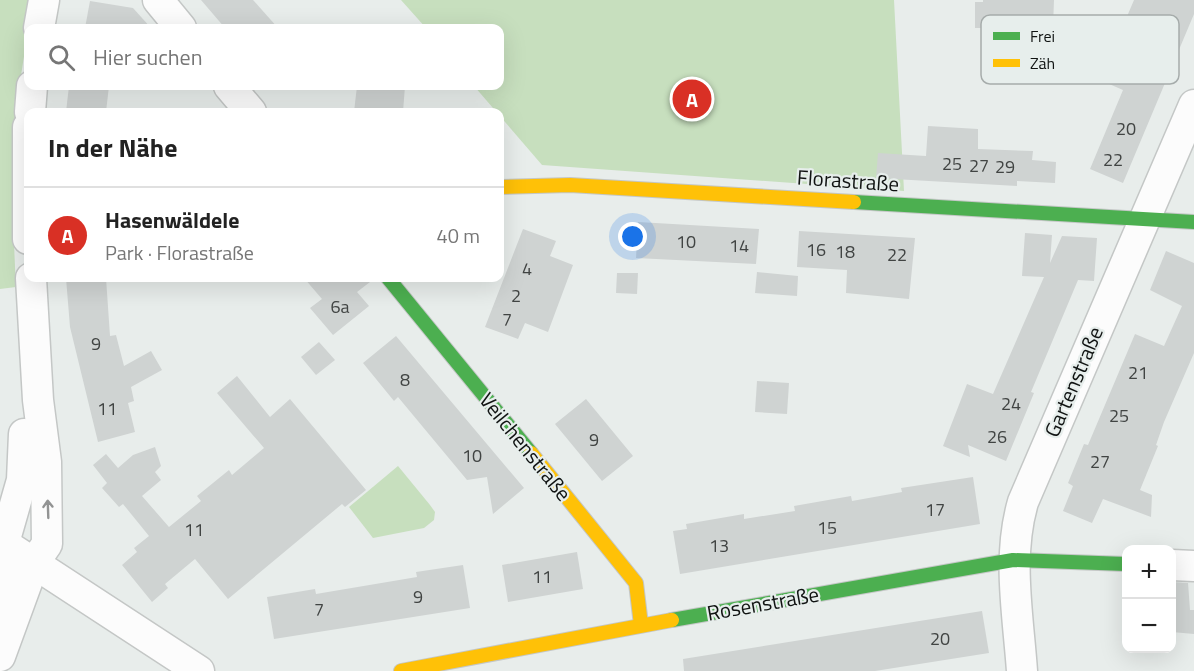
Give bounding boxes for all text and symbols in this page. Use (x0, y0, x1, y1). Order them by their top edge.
legend (981, 15, 1179, 84)
search box (24, 24, 504, 90)
text: Frei (1030, 24, 1055, 48)
text: Hier suchen (93, 40, 202, 74)
icon: search (45, 41, 78, 74)
text: Zäh (1030, 51, 1055, 75)
pin: A (672, 76, 712, 122)
house number: 20 (1116, 115, 1136, 142)
text: In der Nähe (48, 128, 177, 167)
house number: 22 (1103, 146, 1123, 173)
house number: 25 (942, 150, 962, 177)
house number: 27 (969, 152, 989, 179)
house number: 29 (995, 153, 1015, 180)
street label: Florastraße (796, 160, 900, 200)
text: Hasenwäldele (105, 203, 239, 237)
text: A (61, 220, 74, 251)
text: 40 m (436, 220, 480, 251)
your location (618, 222, 647, 251)
house number: 10 (676, 228, 696, 255)
house number: 14 (729, 232, 749, 259)
house number: 16 (806, 236, 826, 263)
text: Park · Florastraße (105, 237, 254, 268)
house number: 18 (835, 238, 855, 265)
house number: 22 (887, 241, 907, 268)
house number: 4 (522, 255, 532, 282)
house number: 2 (511, 282, 521, 309)
house number: 6a (330, 293, 350, 320)
house number: 7 (502, 306, 512, 333)
street label: Gartenstraße (1035, 321, 1111, 442)
house number: 9 (91, 330, 101, 357)
house number: 21 (1128, 359, 1148, 386)
house number: 8 (400, 366, 410, 393)
street label: Veilchenstraße (472, 385, 580, 508)
house number: 24 (1001, 390, 1021, 417)
house number: 11 (97, 395, 117, 422)
house number: 25 (1109, 402, 1129, 429)
house number: 26 (987, 423, 1007, 450)
house number: 9 (589, 426, 599, 453)
house number: 10 (462, 442, 482, 469)
house number: 27 (1090, 448, 1110, 475)
house number: 17 (925, 496, 945, 523)
one-way arrow (42, 499, 54, 519)
house number: 15 (817, 514, 837, 541)
house number: 11 (184, 516, 204, 543)
house number: 13 (709, 532, 729, 559)
map controls (1122, 545, 1176, 653)
button: + (1122, 545, 1176, 599)
house number: 11 (532, 563, 552, 590)
street label: Rosenstraße (704, 577, 821, 629)
house number: 9 (413, 583, 423, 610)
house number: 7 (314, 596, 324, 623)
button: − (1122, 599, 1176, 653)
house number: 20 (930, 625, 950, 652)

